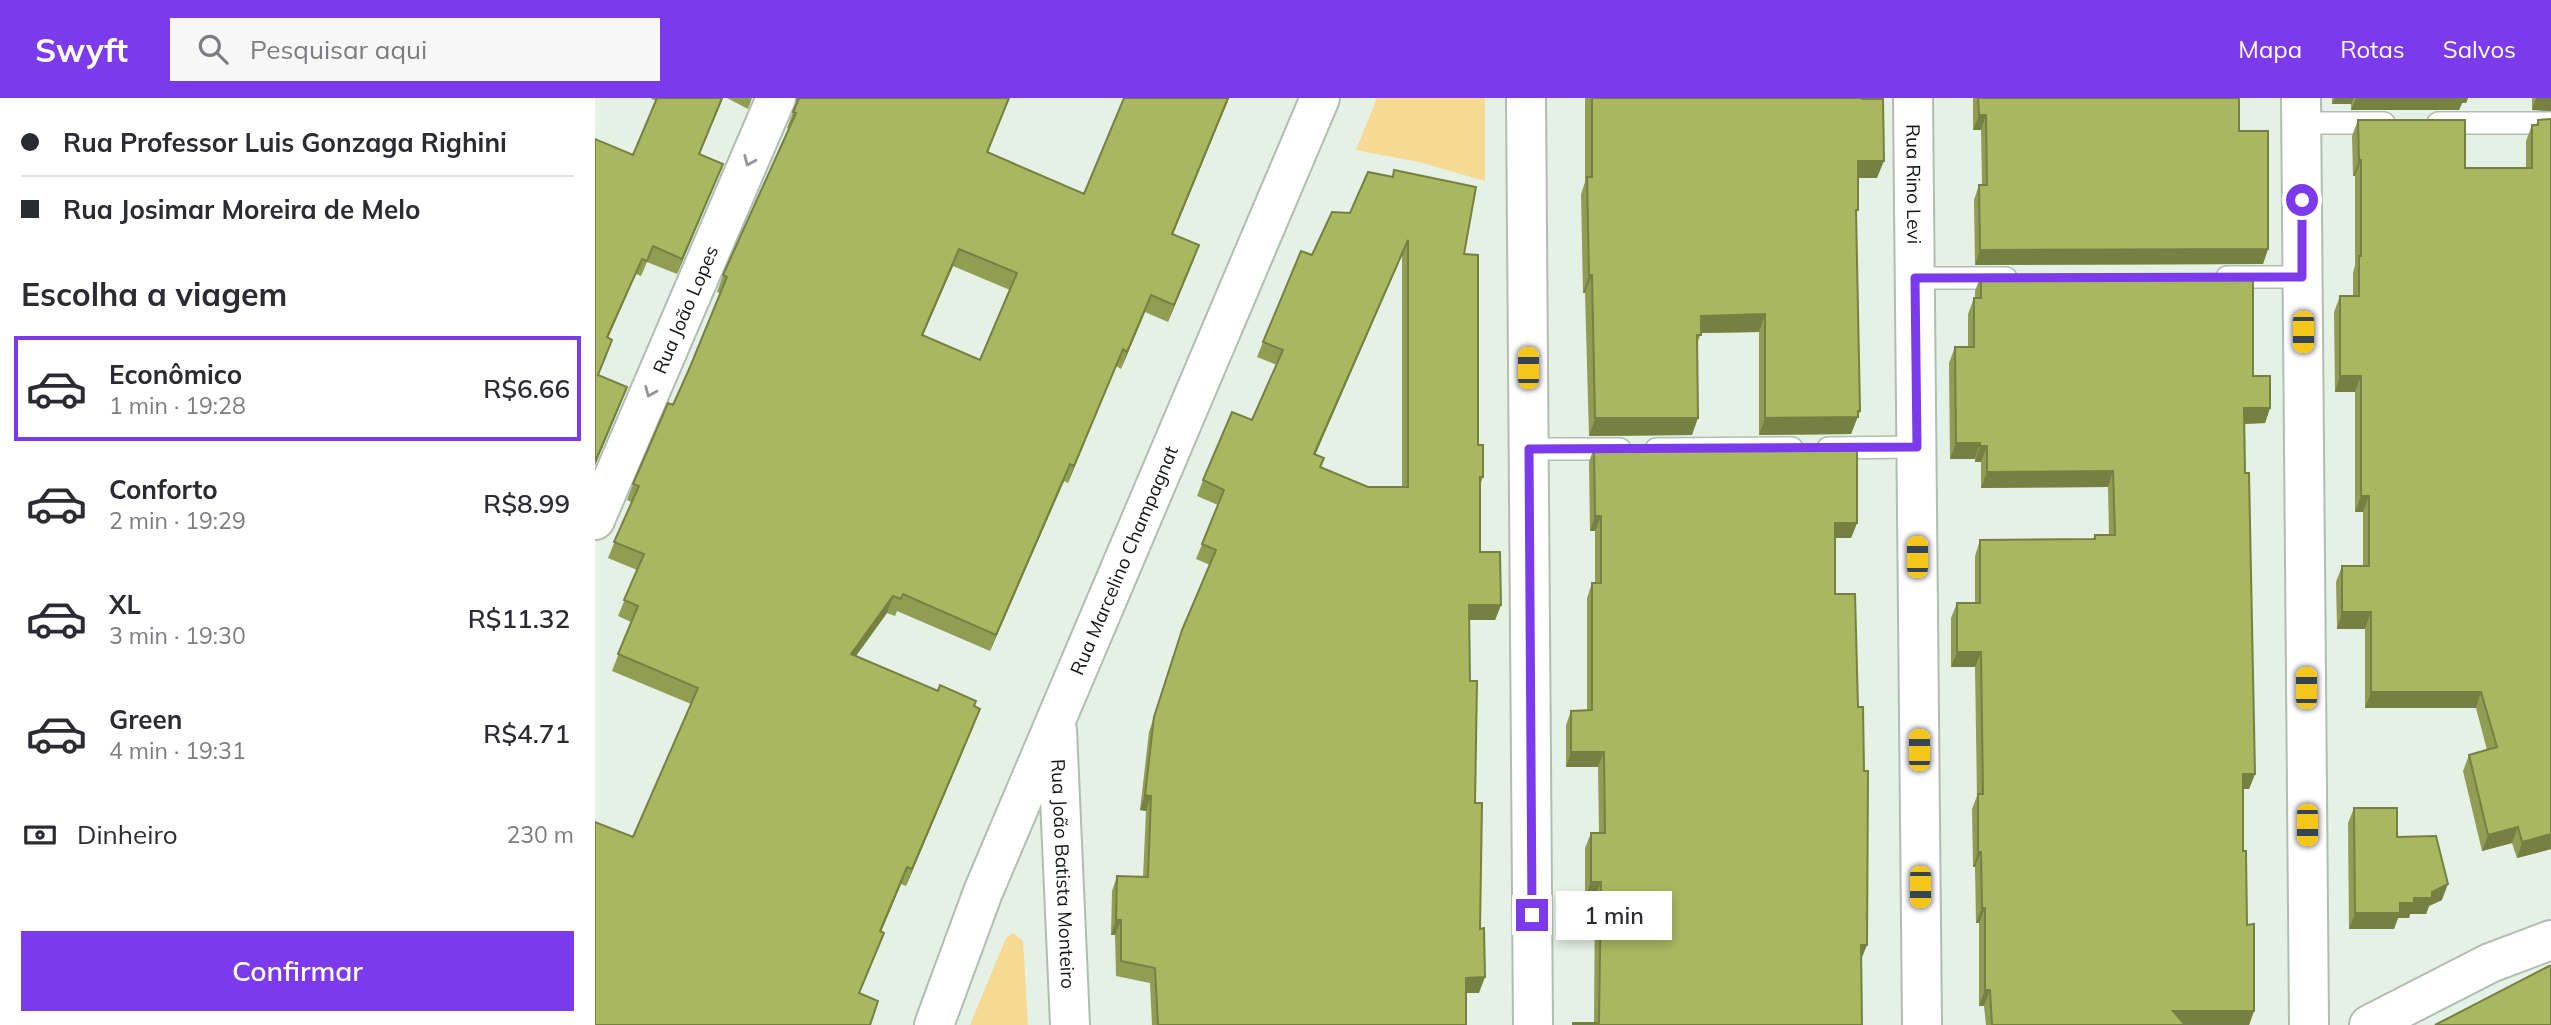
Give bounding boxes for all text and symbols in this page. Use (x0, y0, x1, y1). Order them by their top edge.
search box (170, 18, 660, 81)
text: Swyft (35, 29, 128, 70)
icon: search (194, 30, 232, 68)
text: Pesquisar aqui (250, 33, 427, 66)
text: Mapa (2238, 34, 2302, 64)
text: Rotas (2340, 34, 2405, 64)
text: Salvos (2443, 34, 2516, 64)
street label: Rua Rino Levi (1901, 124, 1926, 244)
text: Rua Professor Luis Gonzaga Righini (63, 126, 507, 159)
one-way arrow (743, 153, 757, 166)
route start (2286, 184, 2318, 216)
text: Rua Josimar Moreira de Melo (63, 193, 420, 226)
street label: Rua João Lopes (647, 242, 723, 377)
text: Escolha a viagem (21, 274, 287, 314)
car (2293, 311, 2314, 353)
car (1518, 347, 1539, 389)
icon: car (25, 357, 88, 420)
text: Econômico (109, 358, 242, 391)
text: R$6.66 (483, 372, 570, 405)
one-way arrow (644, 385, 658, 398)
text: 1 min · 19:28 (109, 391, 246, 420)
street label: Rua Marcelino Champagnat (1065, 442, 1183, 678)
icon: car (25, 472, 88, 535)
text: Conforto (109, 473, 218, 506)
text: R$8.99 (483, 487, 570, 520)
text: 2 min · 19:29 (109, 506, 246, 535)
car (1907, 536, 1928, 578)
icon: car (25, 587, 88, 650)
text: XL (109, 588, 141, 621)
text: R$11.32 (468, 602, 570, 635)
text: 3 min · 19:30 (109, 621, 246, 650)
car (2296, 667, 2317, 709)
icon: car (25, 702, 88, 765)
text: Green (109, 703, 182, 736)
text: R$4.71 (483, 717, 570, 750)
car (1909, 729, 1930, 771)
text: 4 min · 19:31 (109, 736, 246, 765)
street label: Rua João Batista Monteiro (1046, 758, 1080, 989)
car (2297, 804, 2318, 846)
icon: cash (21, 816, 59, 854)
text: Dinheiro (77, 818, 178, 851)
text: 230 m (506, 820, 574, 849)
car (1910, 866, 1931, 908)
callout: 1 min (1557, 890, 1672, 940)
route end (1516, 899, 1548, 931)
text: 1 min (1584, 901, 1644, 930)
button: Confirmar (21, 931, 574, 1011)

